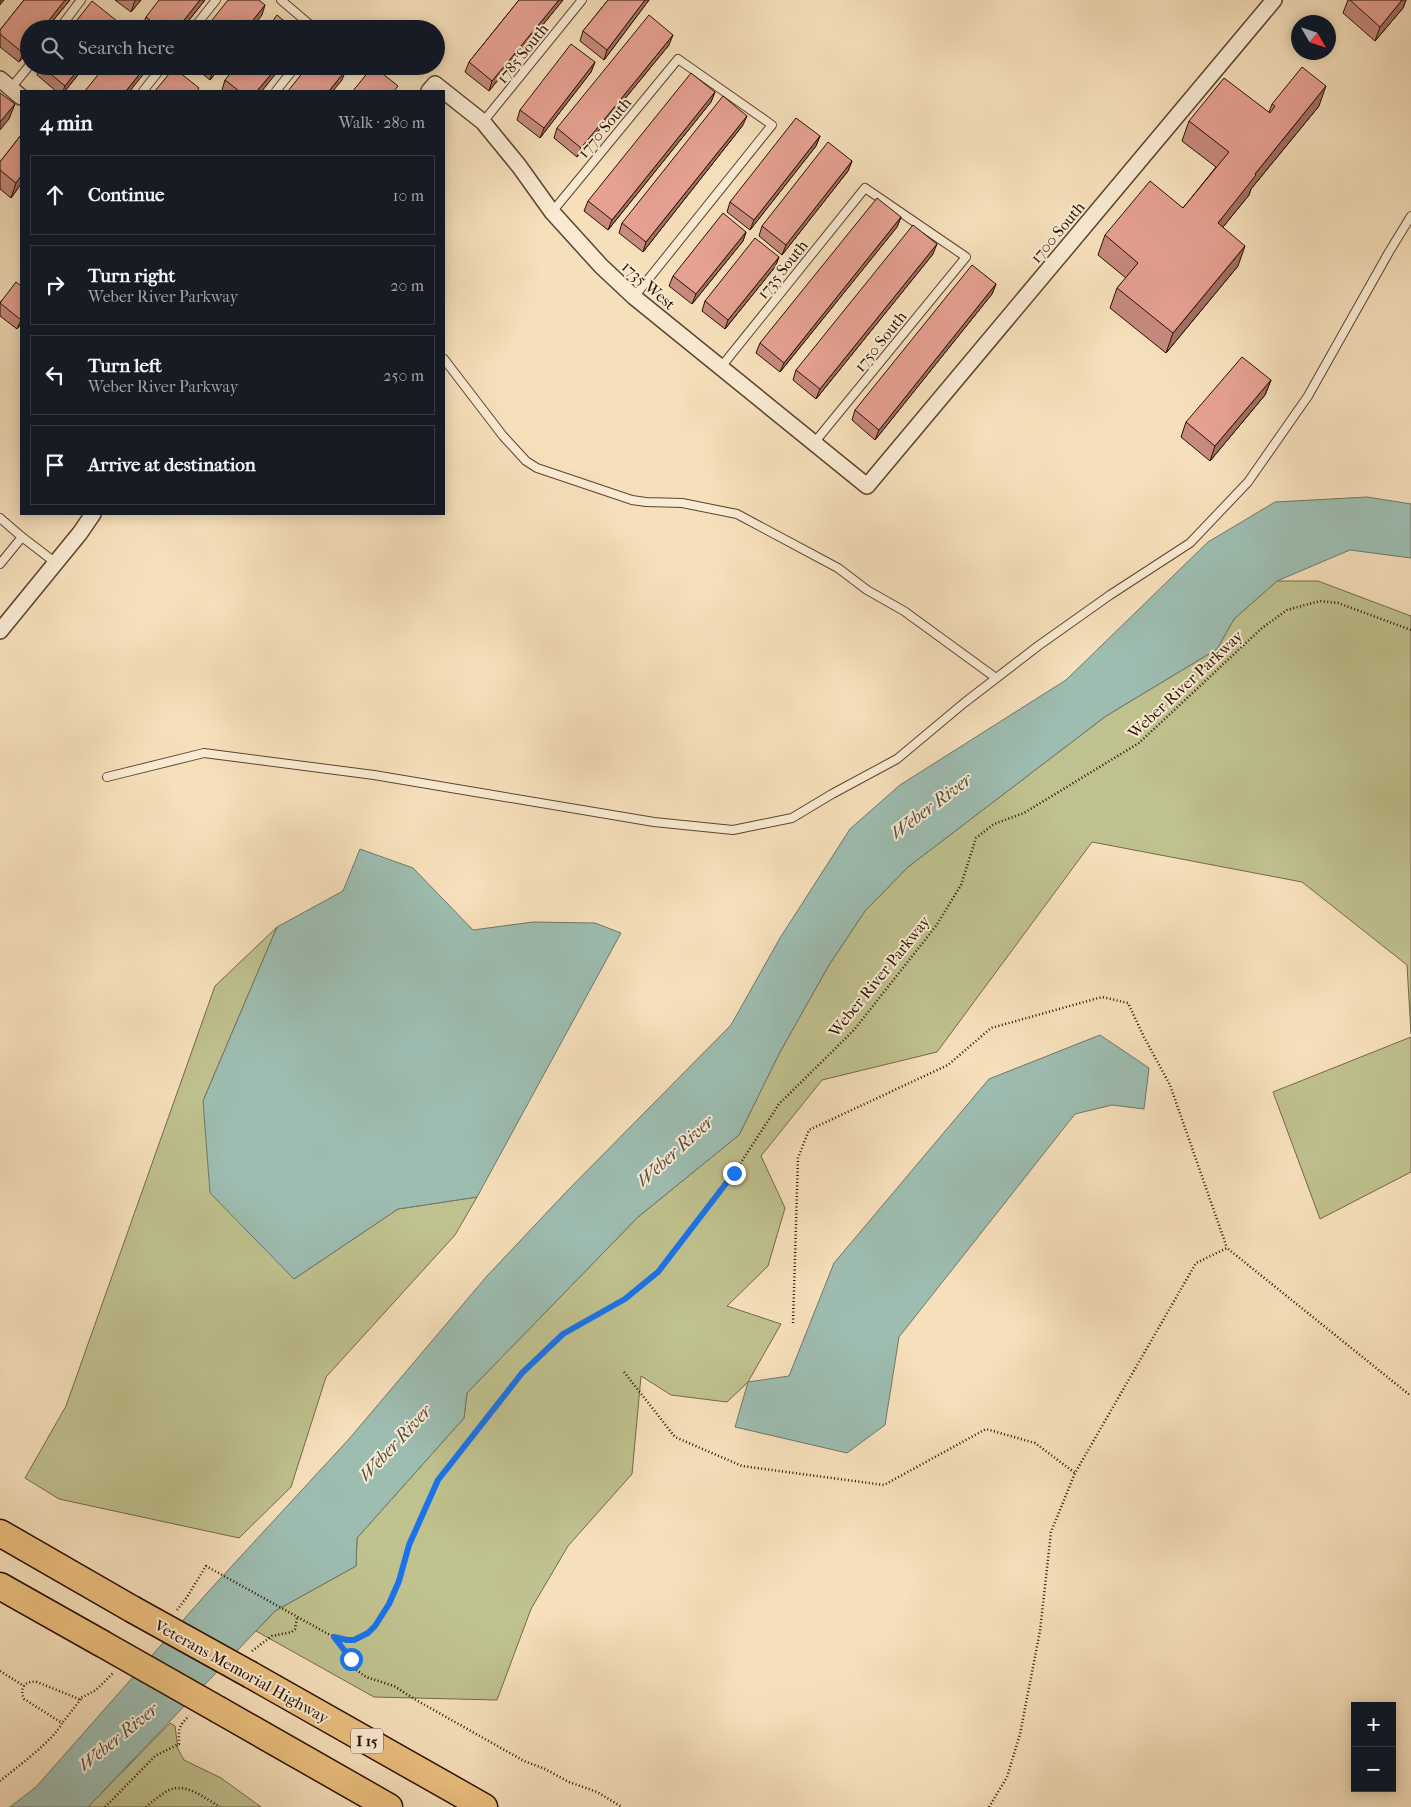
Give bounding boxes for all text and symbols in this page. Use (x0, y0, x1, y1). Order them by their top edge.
north arrow (1291, 15, 1336, 60)
street label: 1785 South (492, 19, 552, 87)
search box (20, 20, 445, 75)
icon: search (38, 34, 66, 62)
text: Search here (78, 37, 174, 59)
street label: 1770 South (574, 93, 635, 161)
text: 4 min (40, 111, 93, 135)
text: Walk · 280 m (338, 113, 425, 132)
icon: ahead (41, 181, 69, 209)
text: Continue (88, 184, 164, 206)
text: 10 m (393, 186, 424, 205)
street label: 1700 South (1026, 198, 1089, 267)
street label: 1735 South (753, 236, 812, 303)
street label: 1735 West (618, 257, 679, 314)
text: Turn right (88, 265, 175, 287)
icon: right (41, 271, 69, 299)
text: 20 m (390, 276, 424, 295)
text: Weber River Parkway (88, 287, 238, 306)
street label: 1750 South (850, 307, 911, 375)
text: Turn left (88, 355, 162, 377)
icon: left (41, 361, 69, 389)
text: 250 m (383, 366, 424, 385)
text: Weber River Parkway (88, 377, 238, 396)
icon: arrive (41, 451, 69, 479)
text: Arrive at destination (88, 454, 256, 476)
street label: Weber River Parkway (1123, 626, 1247, 743)
water label: Weber River (887, 768, 978, 844)
street label: Weber River Parkway (824, 912, 934, 1041)
water label: Weber River (633, 1110, 720, 1191)
route end (723, 1162, 746, 1185)
water label: Weber River (355, 1400, 437, 1486)
street label: Veterans Memorial Highway (150, 1615, 333, 1728)
route start (340, 1648, 363, 1671)
water label: Weber River (74, 1698, 164, 1776)
map controls (1351, 1702, 1396, 1792)
button: + (1351, 1702, 1396, 1747)
road number: I 15 (351, 1728, 383, 1754)
button: − (1351, 1747, 1396, 1792)

